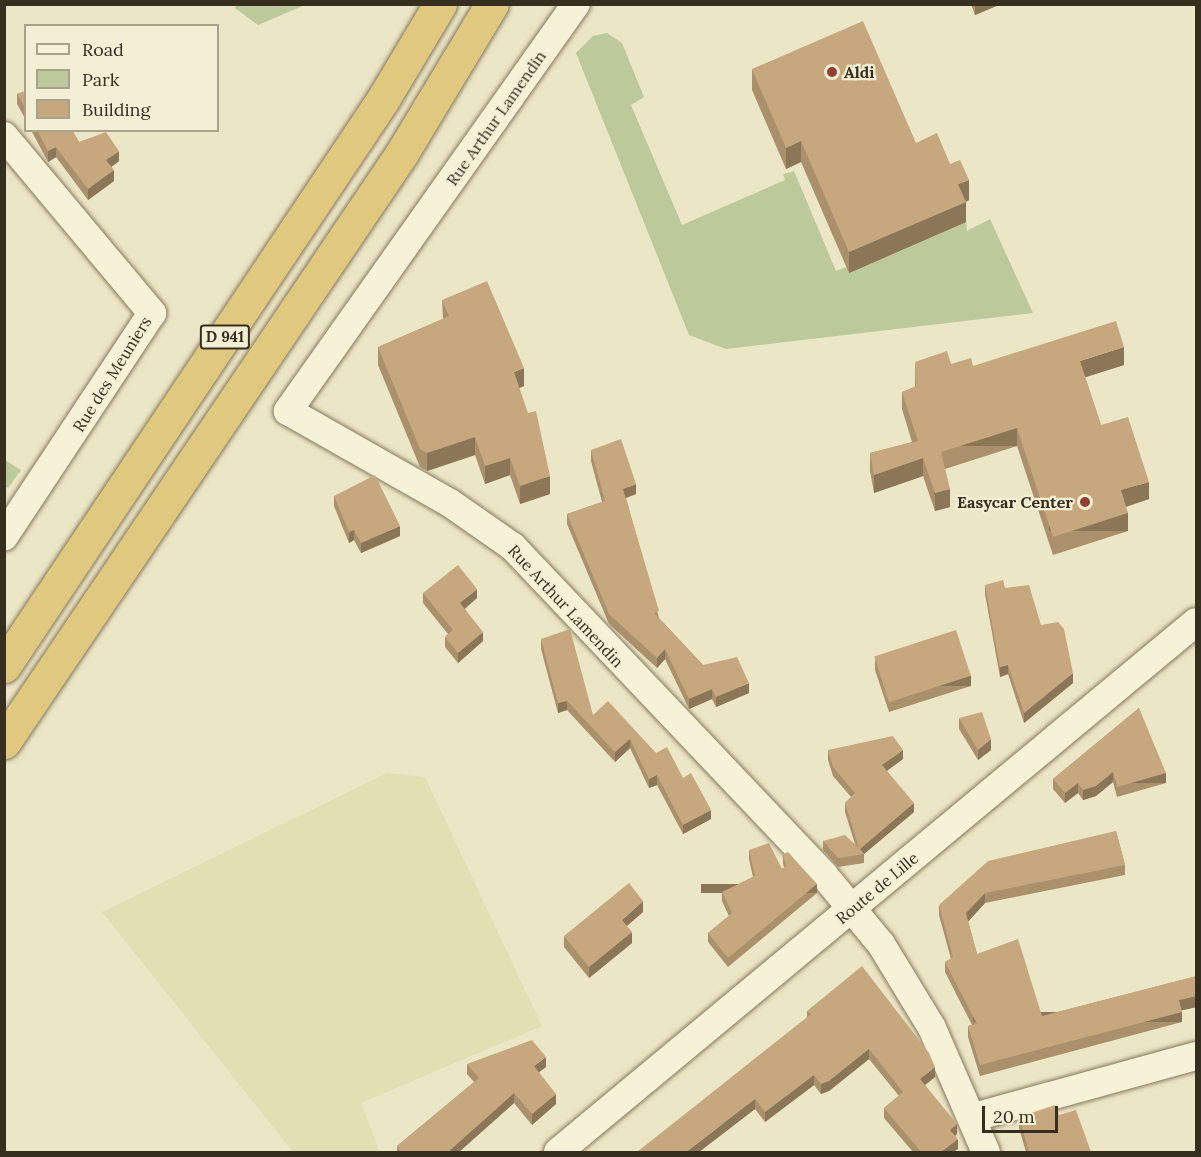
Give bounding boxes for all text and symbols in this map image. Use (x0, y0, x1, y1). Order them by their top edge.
legend (24, 24, 219, 132)
text: Road (82, 38, 124, 61)
street label: Rue Arthur Lamendin (442, 47, 550, 189)
place label: Aldi (844, 62, 874, 82)
marker: Aldi (825, 65, 839, 79)
text: Park (82, 68, 119, 91)
text: Building (82, 98, 150, 121)
street label: Rue des Meuniers (69, 313, 155, 435)
road number: D 941 (200, 325, 250, 349)
place label: Easycar Center (957, 492, 1073, 512)
marker: Easycar Center (1078, 495, 1092, 509)
street label: Rue Arthur Lamendin (504, 541, 628, 671)
street label: Route de Lille (832, 848, 922, 928)
scale bar (985, 1094, 1062, 1132)
text: 20 m (993, 1105, 1035, 1128)

